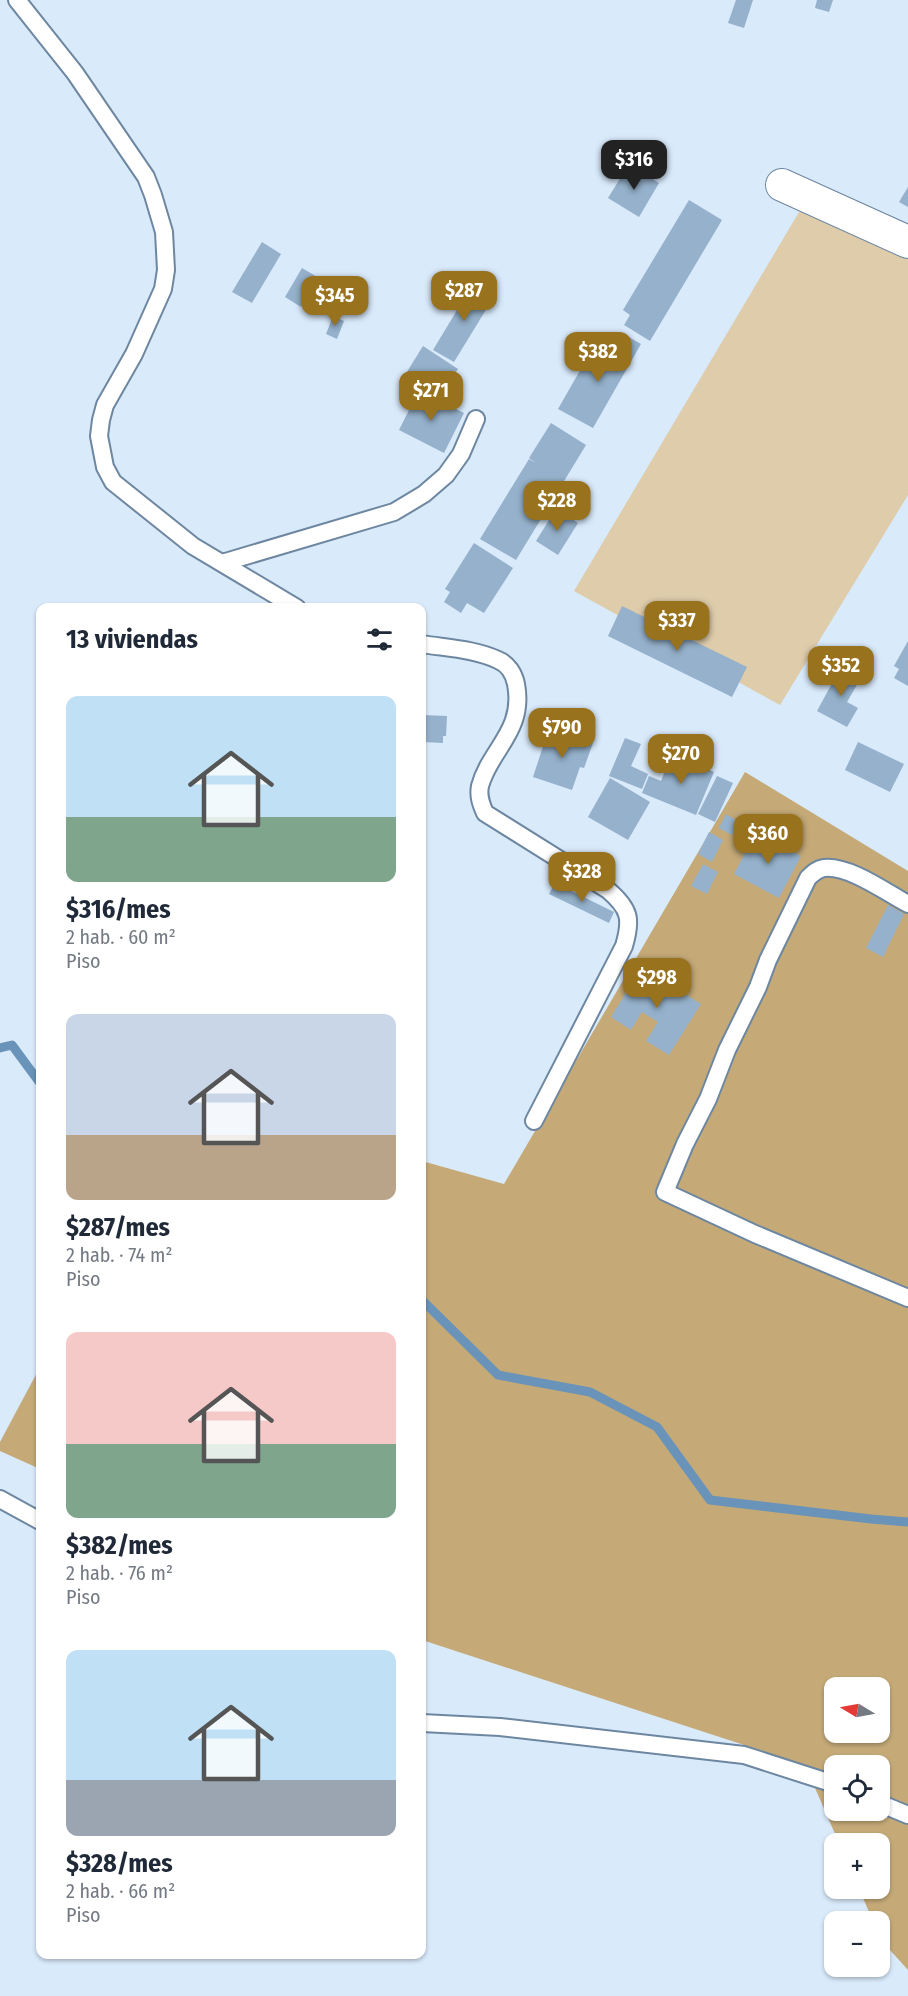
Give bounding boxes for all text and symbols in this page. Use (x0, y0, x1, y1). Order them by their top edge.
pin: $316 (598, 140, 670, 191)
text: $316 (615, 147, 653, 171)
pin: $287 (428, 271, 500, 322)
pin: $345 (299, 276, 371, 327)
text: $287 (445, 278, 483, 302)
text: $345 (315, 283, 355, 307)
pin: $382 (562, 332, 634, 383)
text: $382 (578, 339, 618, 363)
pin: $271 (395, 371, 467, 422)
text: $271 (413, 378, 449, 402)
pin: $228 (521, 481, 593, 532)
text: $228 (538, 488, 576, 512)
pin: $337 (641, 601, 713, 652)
text: $337 (658, 608, 696, 632)
icon: filters (363, 623, 396, 656)
text: 13 viviendas (66, 624, 198, 655)
pin: $352 (805, 646, 877, 697)
text: $352 (822, 653, 860, 677)
pin: $790 (526, 708, 598, 759)
text: $790 (542, 715, 582, 739)
pin: $270 (645, 734, 717, 785)
icon: home (177, 735, 285, 843)
text: $270 (662, 741, 700, 765)
pin: $360 (732, 814, 804, 865)
text: $360 (748, 821, 788, 845)
pin: $328 (546, 852, 618, 903)
text: $328 (562, 859, 602, 883)
text: $316/mes (66, 894, 171, 925)
text: 2 hab. · 60 m² (66, 925, 176, 949)
text: Piso (66, 949, 101, 973)
pin: $298 (621, 958, 693, 1009)
text: $298 (637, 965, 677, 989)
icon: home (177, 1053, 285, 1161)
text: $287/mes (66, 1212, 170, 1243)
text: 2 hab. · 74 m² (66, 1243, 173, 1267)
text: Piso (66, 1267, 101, 1291)
icon: home (177, 1371, 285, 1479)
text: $382/mes (66, 1530, 173, 1561)
text: 2 hab. · 76 m² (66, 1561, 173, 1585)
text: Piso (66, 1585, 101, 1609)
north arrow (824, 1677, 890, 1743)
map controls (824, 1677, 890, 1977)
icon: home (177, 1689, 285, 1797)
button: locate (824, 1755, 890, 1821)
button: + (824, 1833, 890, 1899)
text: $328/mes (66, 1848, 173, 1879)
text: 2 hab. · 66 m² (66, 1879, 175, 1903)
text: Piso (66, 1903, 101, 1927)
button: − (824, 1911, 890, 1977)

